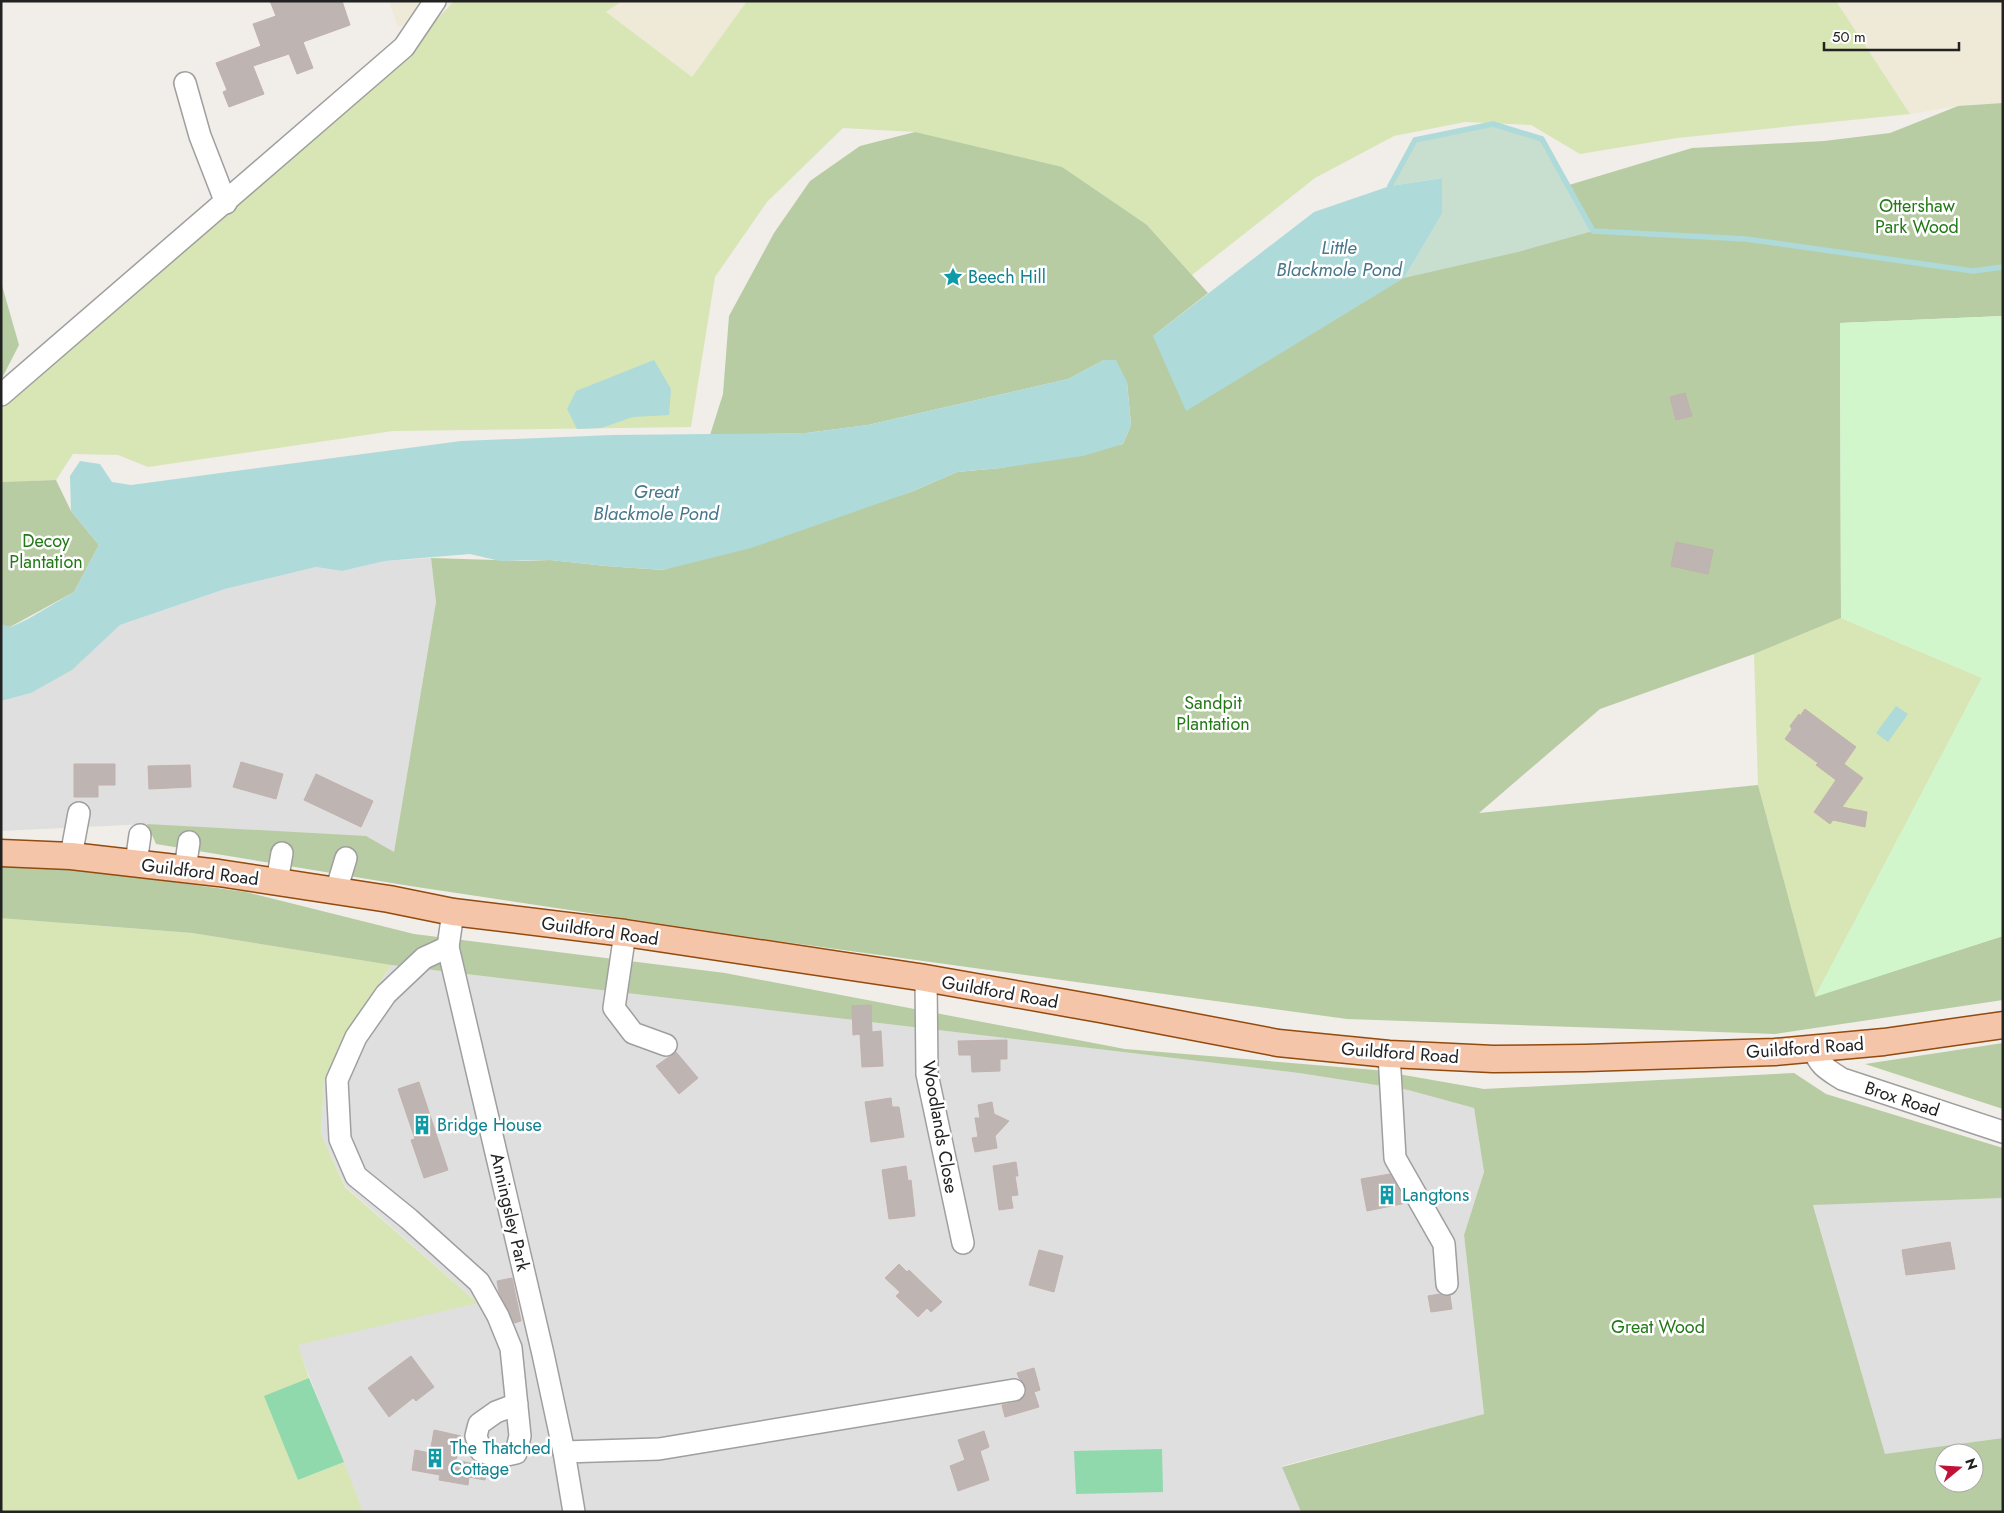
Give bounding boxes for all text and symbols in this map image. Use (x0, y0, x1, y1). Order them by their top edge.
scale bar (1824, 20, 1959, 52)
text: 50 m (1832, 26, 1866, 48)
park label: Ottershaw Park Wood (1875, 193, 1959, 240)
water label: Little Blackmole Pond (1276, 234, 1403, 283)
place label: Beech Hill (968, 264, 1046, 290)
place icon: Beech Hill (942, 266, 964, 288)
water label: Great Blackmole Pond (593, 478, 720, 527)
park label: Decoy Plantation (9, 528, 83, 575)
park label: Sandpit Plantation (1176, 690, 1250, 737)
street label: Guildford Road (140, 852, 260, 892)
street label: Guildford Road (540, 910, 660, 952)
street label: Guildford Road (940, 969, 1060, 1015)
street label: Guildford Road (1745, 1031, 1865, 1065)
street label: Guildford Road (1340, 1036, 1460, 1070)
street label: Woodlands Close (916, 1059, 964, 1195)
street label: Brox Road (1861, 1075, 1943, 1123)
place label: Bridge House (437, 1112, 542, 1138)
building icon: Bridge House (411, 1114, 433, 1136)
street label: Anningsley Park (484, 1150, 536, 1274)
place label: Langtons (1402, 1182, 1469, 1208)
building icon: Langtons (1376, 1184, 1398, 1206)
park label: Great Wood (1611, 1314, 1705, 1340)
place label: The Thatched Cottage (450, 1435, 551, 1482)
north arrow (1934, 1443, 1984, 1493)
building icon: The Thatched Cottage (424, 1447, 446, 1469)
text: N (1960, 1456, 1983, 1472)

